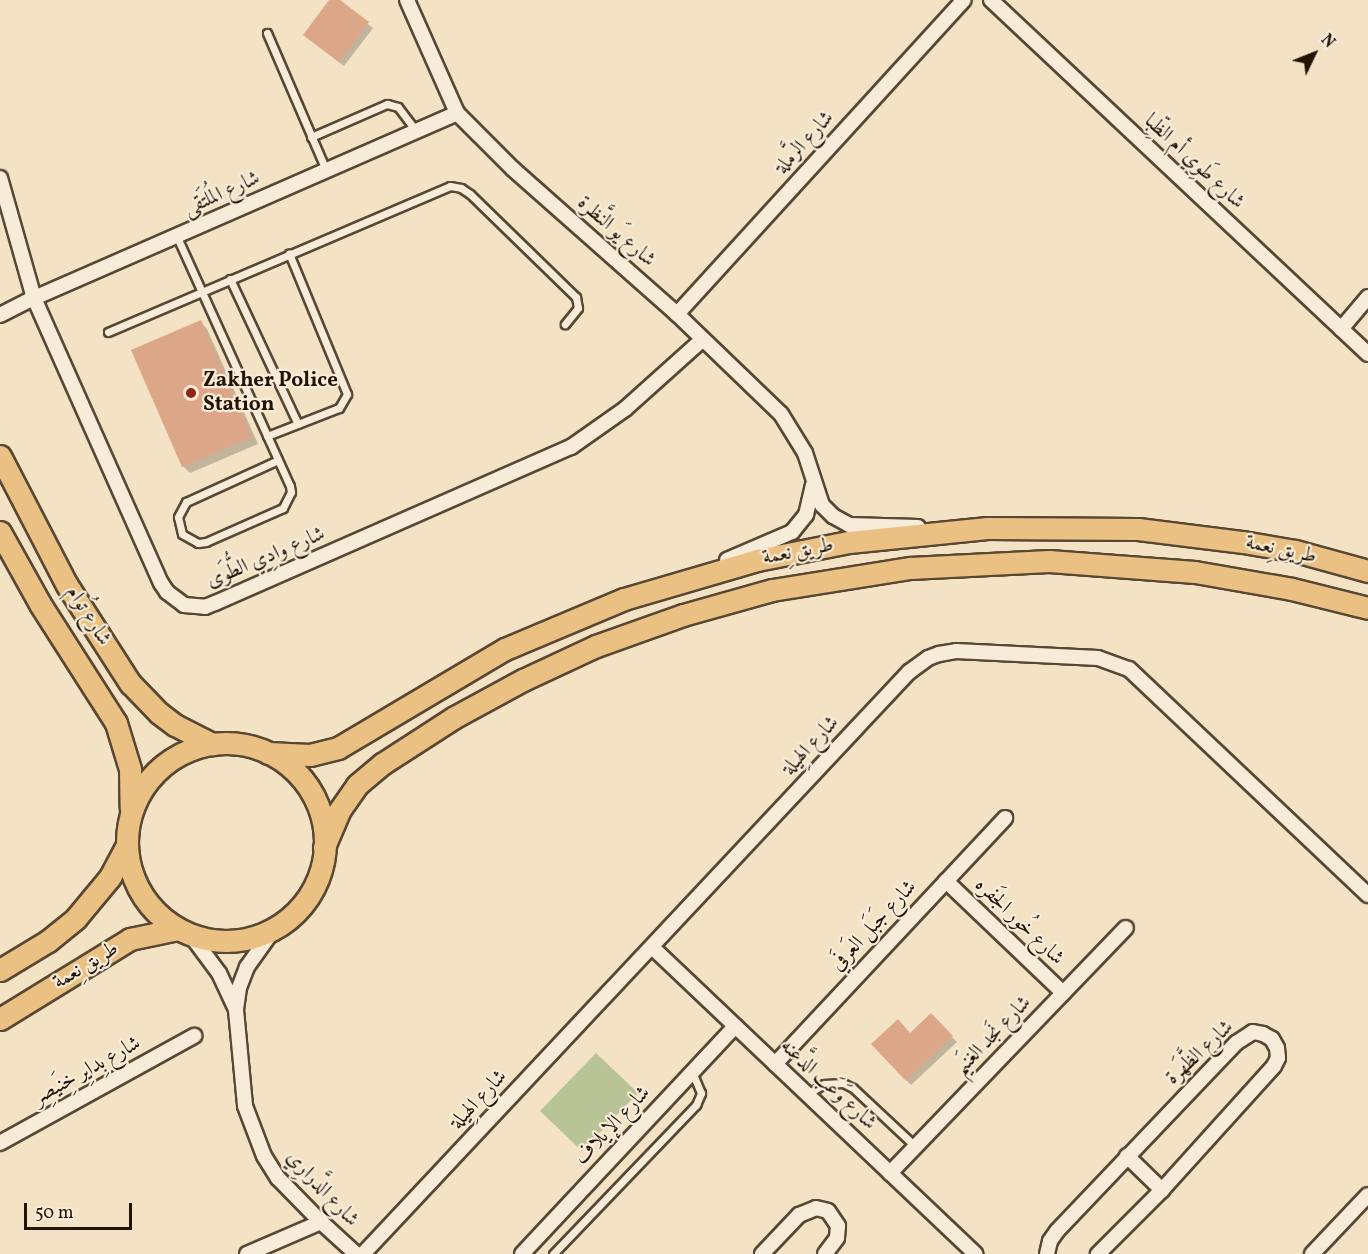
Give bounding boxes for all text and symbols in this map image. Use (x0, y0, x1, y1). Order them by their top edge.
north arrow (1284, 24, 1344, 84)
text: N (1315, 30, 1339, 53)
street label: شارع الرَّملة (770, 106, 840, 180)
street label: شارع طَوِي أم الظِّبا (1138, 109, 1250, 215)
street label: شارع المُلتَقى (180, 166, 264, 222)
street label: شارع يَو النَّظرة (572, 191, 660, 273)
place label: Zakher Police Station (203, 368, 338, 418)
marker: Zakher Police Station (184, 386, 198, 400)
street label: شارع وادِي الطُّوَى (203, 522, 329, 594)
street label: طريق نِعمة (1243, 530, 1319, 570)
street label: طريق نِعمة (760, 533, 836, 571)
street label: شارع تُوام (60, 581, 116, 651)
street label: شارع الهِيلة (777, 711, 845, 781)
street label: شارع خُور الجَفره (969, 873, 1069, 971)
street label: شارع جَبَل العَرفَي (825, 875, 923, 977)
street label: طريق نِعمة (49, 937, 123, 995)
street label: شارع نَجد الغنَيم (949, 991, 1037, 1081)
street label: شارع الظَّهَرة (1161, 1015, 1239, 1091)
street label: شارع بِدايِر خِنَيصِر (29, 1031, 145, 1111)
street label: شارع وَعَب الدَّعنه (775, 1034, 881, 1136)
street label: شارع الهِيلة (445, 1065, 513, 1135)
street label: شارع الإيلاف (570, 1081, 656, 1171)
street label: شارع الدَّرارِي (280, 1145, 364, 1233)
scale bar (27, 1191, 135, 1229)
text: 50 m (35, 1201, 74, 1226)

